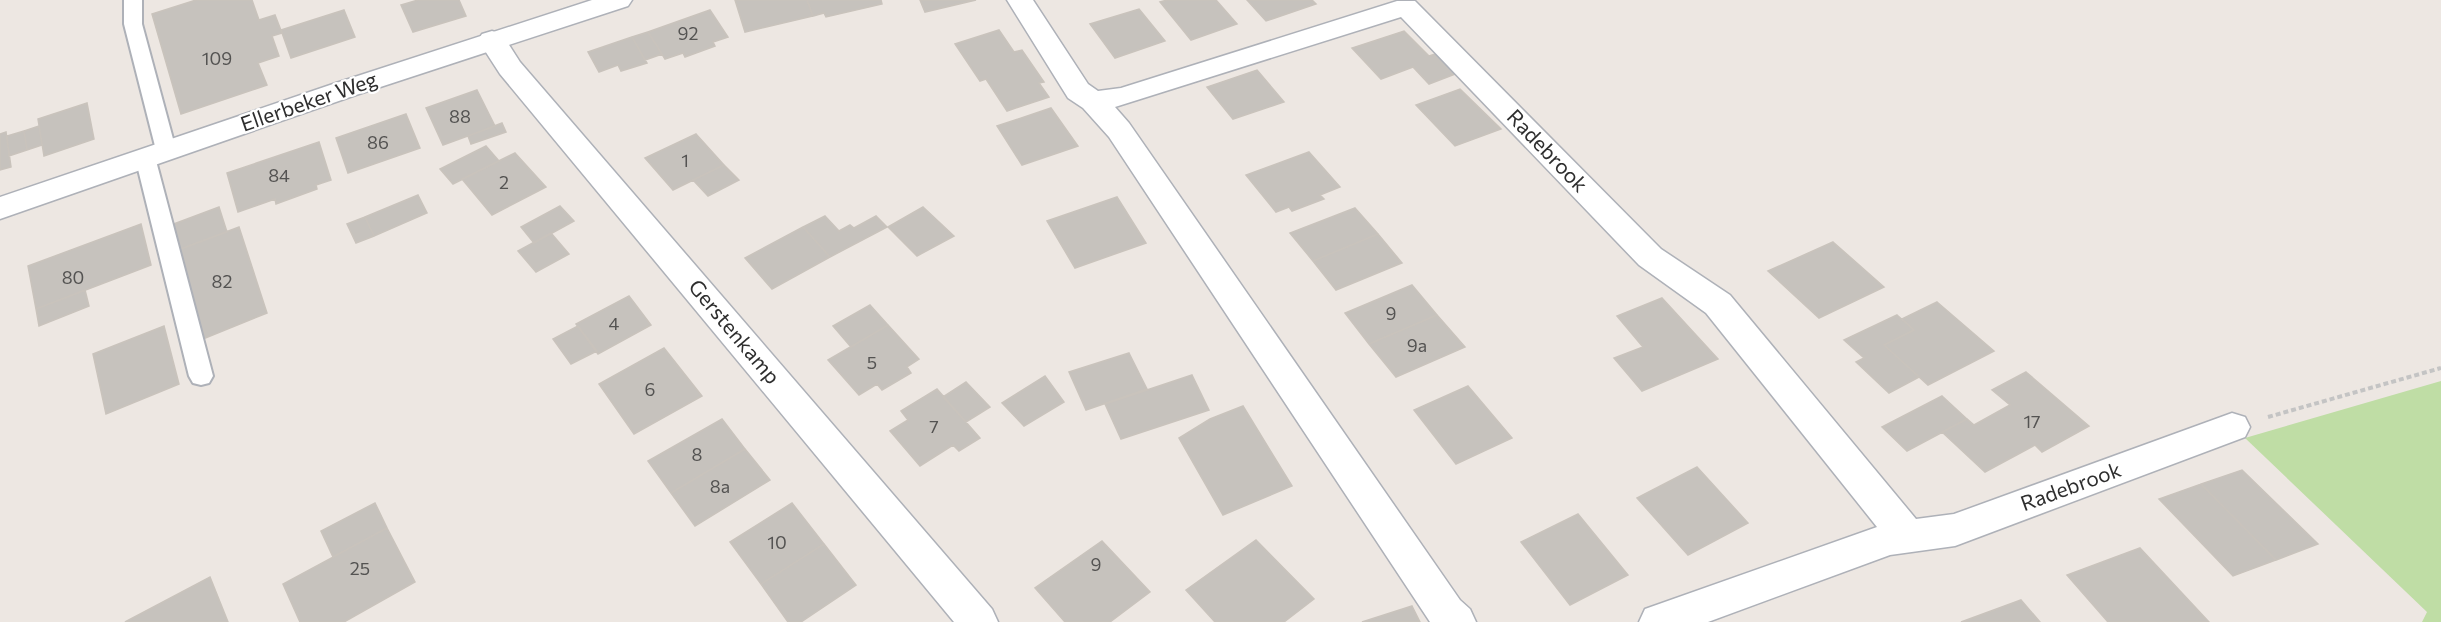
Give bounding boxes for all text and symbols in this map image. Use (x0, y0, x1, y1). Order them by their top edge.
house number: 92 (678, 22, 698, 44)
house number: 109 (202, 47, 232, 69)
street label: Ellerbeker Weg (237, 65, 380, 136)
street label: Radebrook (1503, 103, 1594, 196)
house number: 88 (449, 105, 471, 127)
house number: 86 (367, 131, 389, 153)
house number: 1 (681, 149, 689, 171)
house number: 84 (268, 164, 290, 186)
house number: 2 (499, 171, 509, 193)
house number: 80 (62, 266, 84, 288)
house number: 82 (212, 270, 232, 292)
street label: Gerstenkamp (684, 274, 786, 388)
house number: 9 (1386, 302, 1396, 324)
house number: 4 (609, 312, 620, 334)
house number: 9a (1407, 334, 1427, 356)
house number: 5 (867, 351, 877, 373)
house number: 6 (645, 378, 655, 400)
house number: 17 (2023, 410, 2041, 432)
house number: 7 (929, 415, 939, 437)
house number: 8 (692, 443, 703, 465)
street label: Radebrook (2017, 456, 2124, 515)
house number: 8a (710, 475, 730, 497)
house number: 10 (767, 531, 787, 553)
house number: 9 (1091, 553, 1101, 575)
house number: 25 (350, 557, 370, 579)

